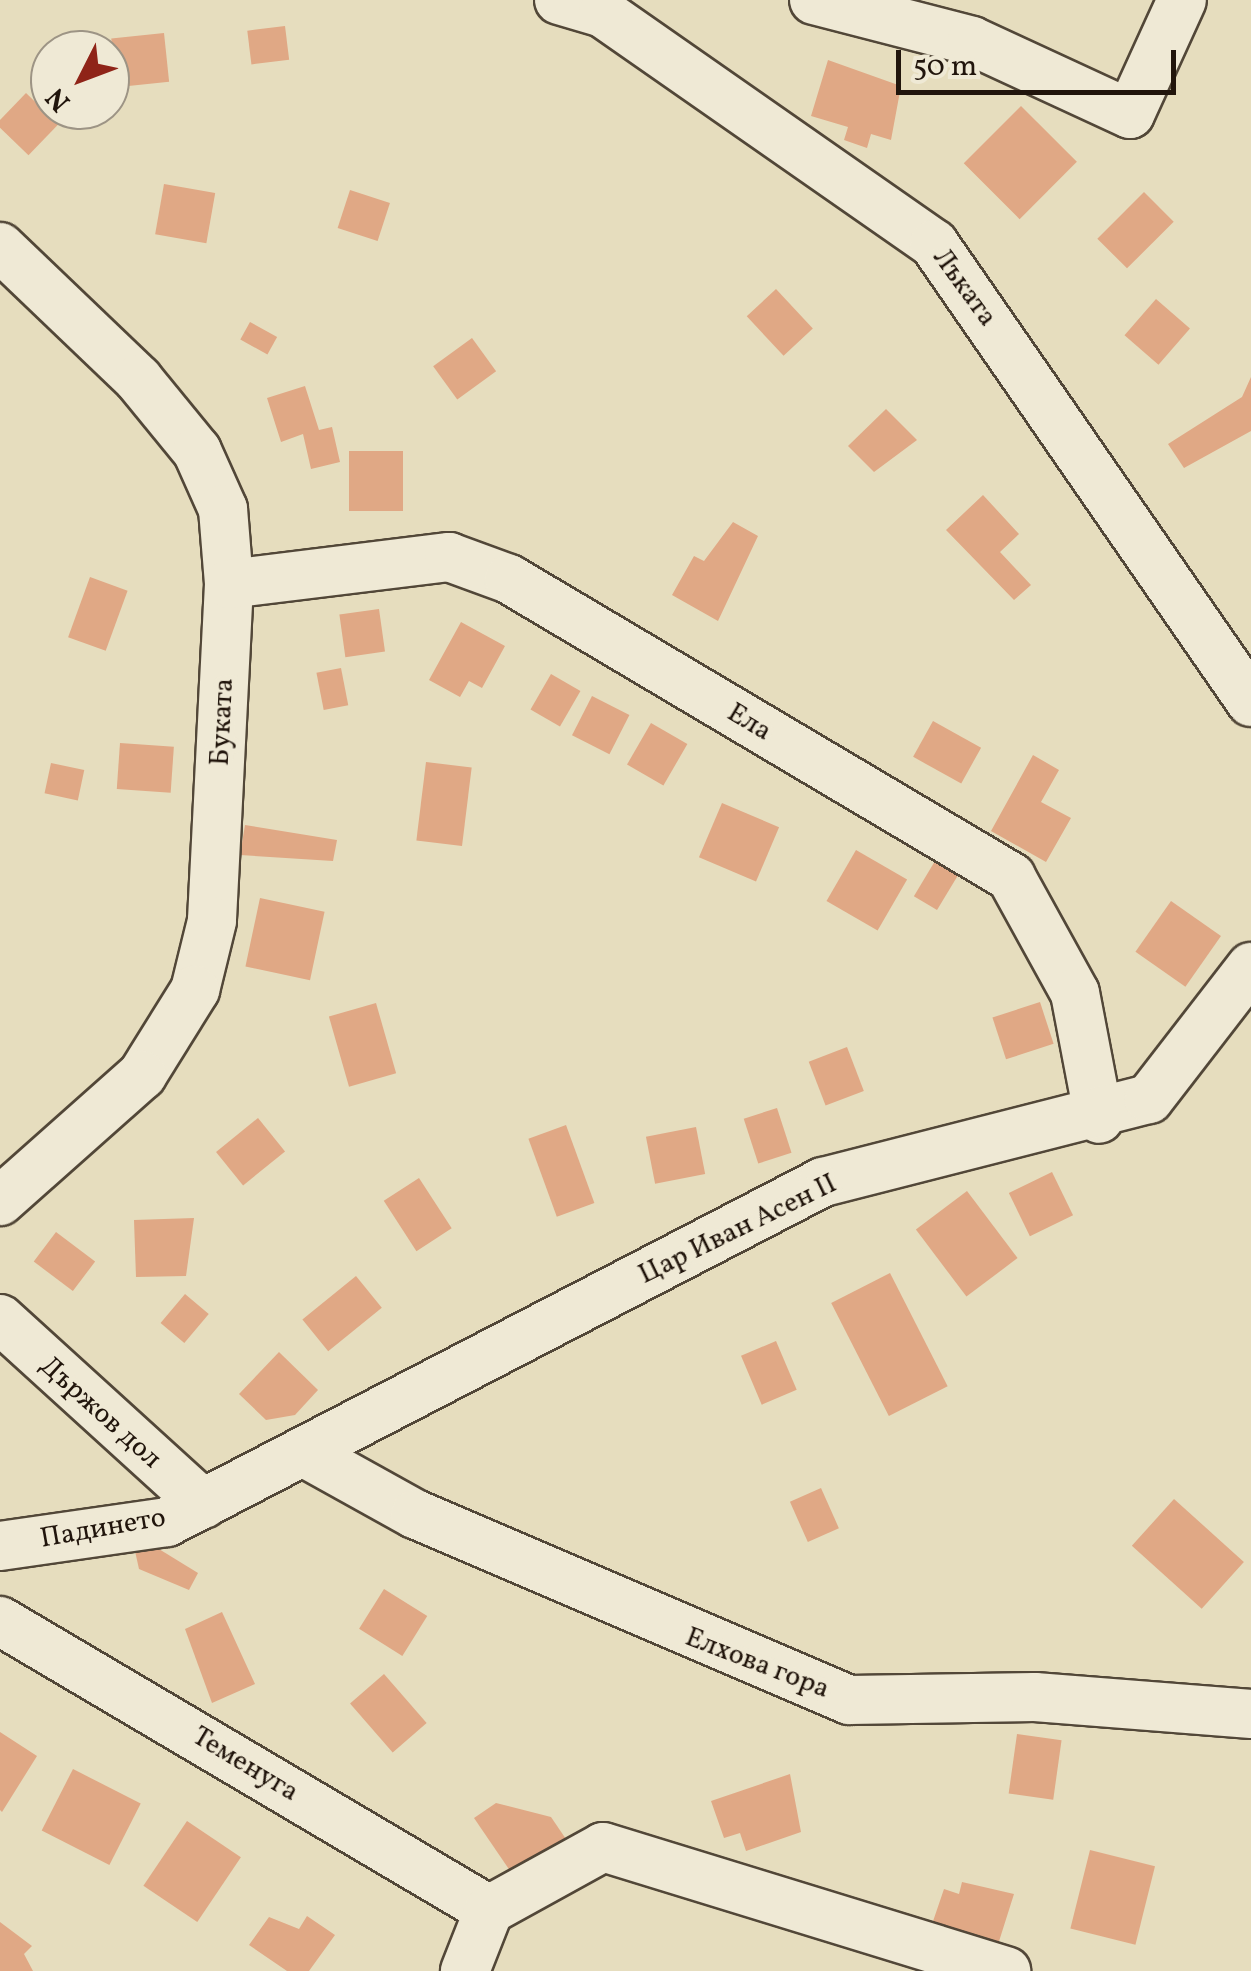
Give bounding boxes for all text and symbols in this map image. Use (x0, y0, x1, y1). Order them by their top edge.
north arrow (30, 30, 130, 130)
scale bar (901, 30, 1181, 92)
text: 50 m (913, 46, 977, 88)
text: N (38, 78, 80, 120)
street label: Лъката (924, 242, 1004, 334)
street label: Буката (204, 677, 242, 767)
street label: Ела (721, 697, 777, 749)
street label: Цар Иван Асен II (634, 1168, 842, 1292)
street label: Държов дол (32, 1350, 168, 1476)
street label: Падинето (38, 1501, 168, 1557)
street label: Елхова гора (680, 1621, 834, 1707)
street label: Теменуга (186, 1720, 304, 1810)

